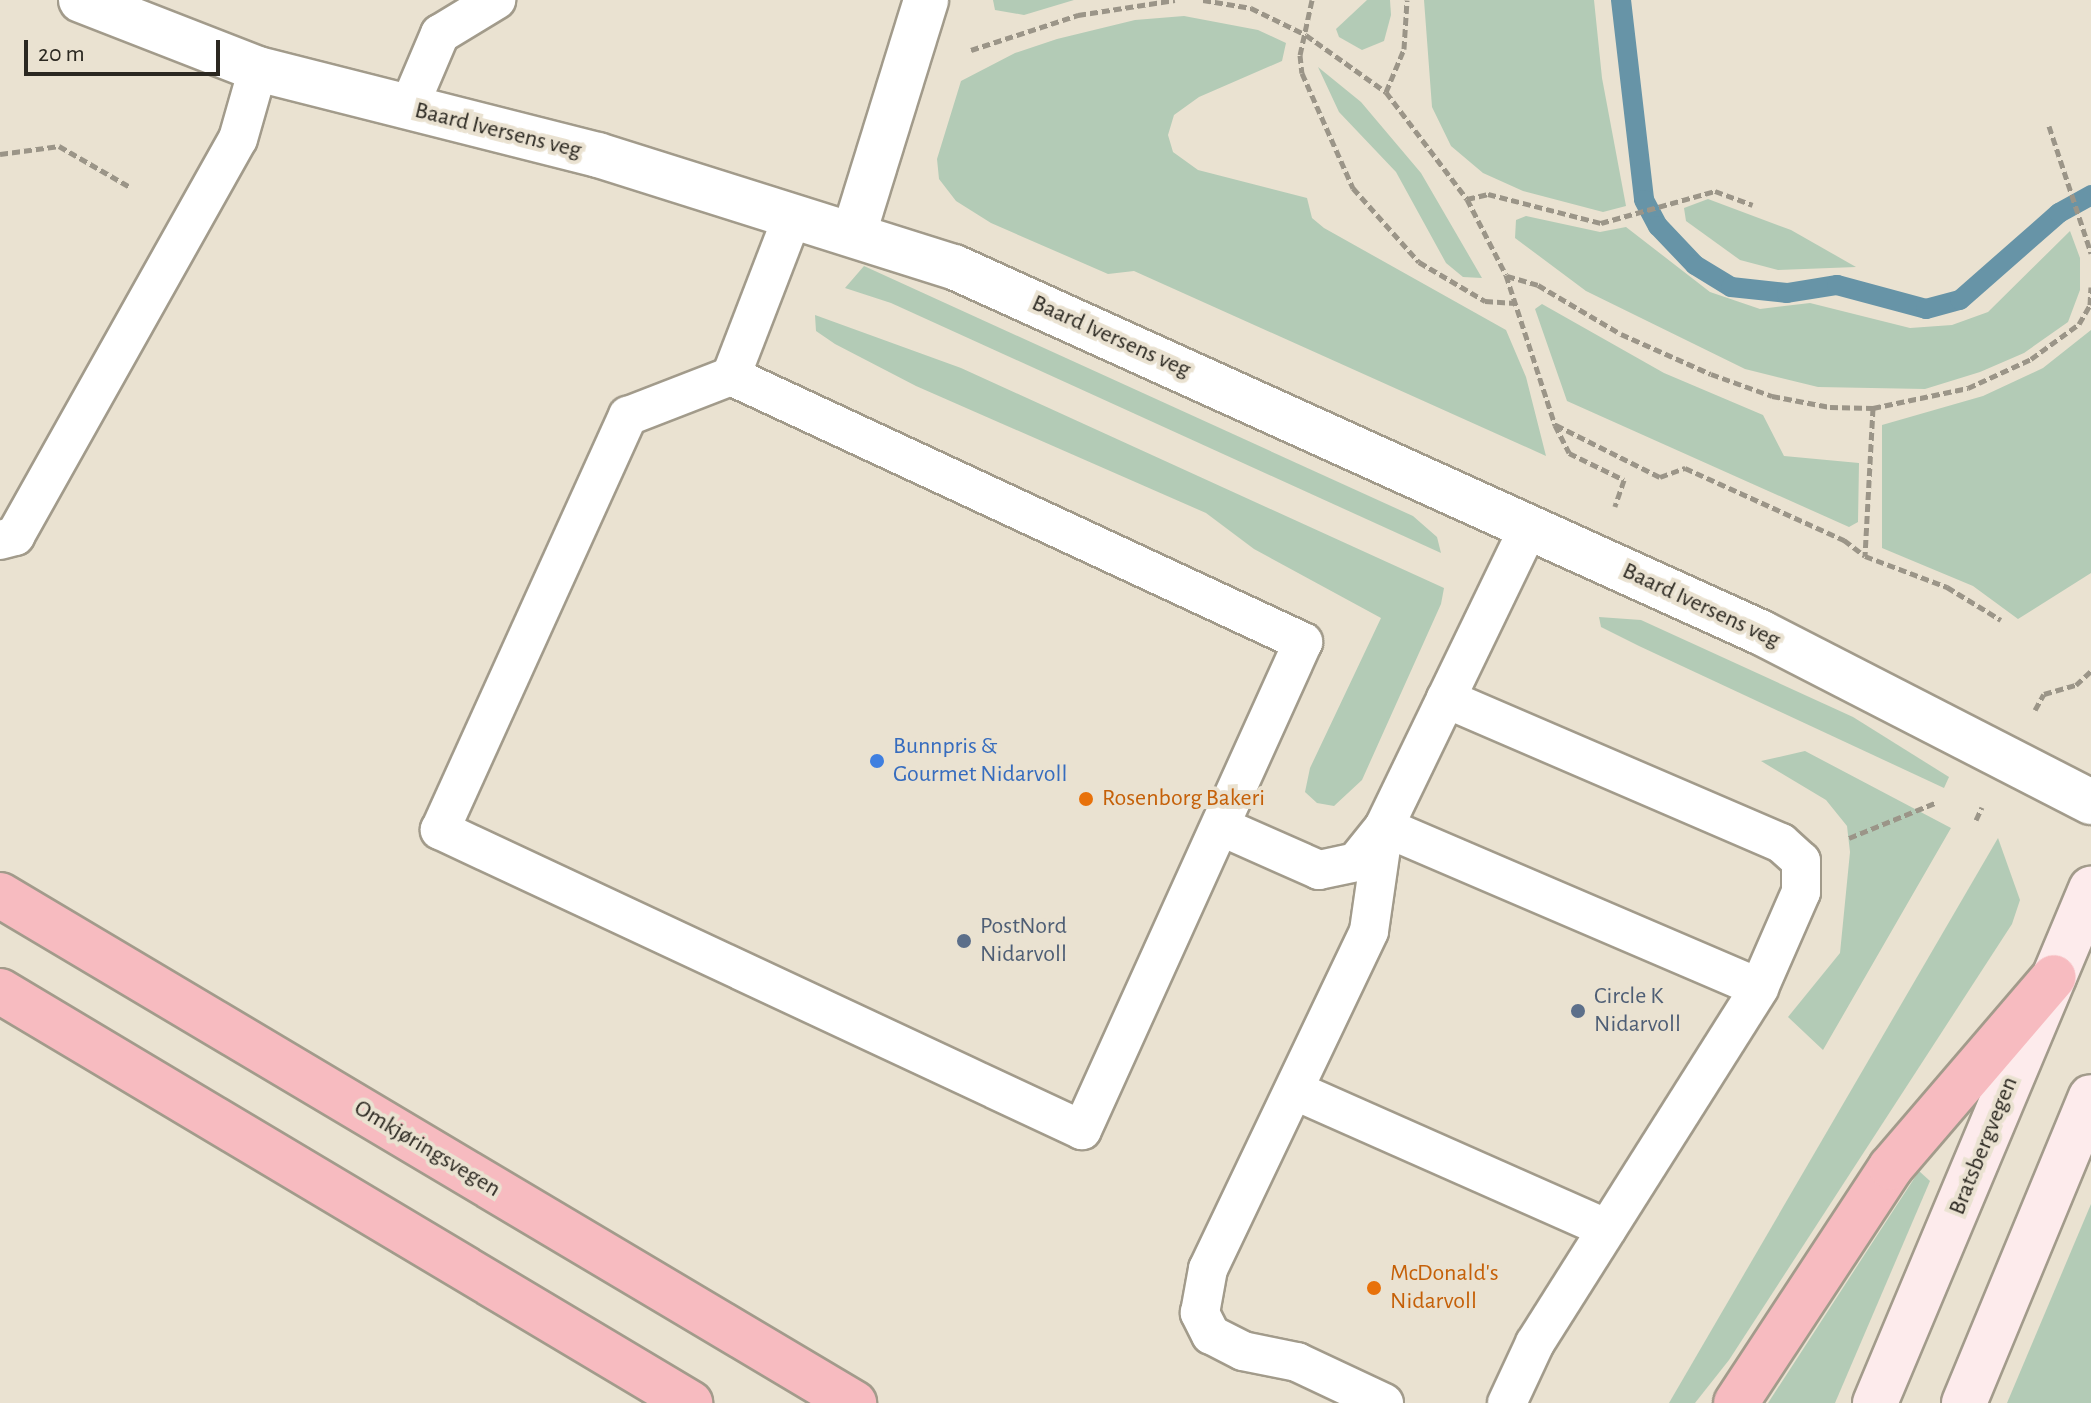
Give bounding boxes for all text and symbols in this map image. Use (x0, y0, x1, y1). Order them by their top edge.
scale bar (28, 24, 224, 74)
text: 20 m (38, 42, 85, 66)
street label: Baard Iversens veg (412, 96, 584, 166)
street label: Baard Iversens veg (1027, 289, 1195, 385)
street label: Baard Iversens veg (1618, 557, 1784, 655)
place label: Bunnpris & Gourmet Nidarvoll (893, 733, 1067, 789)
marker: Bunnpris & Gourmet Nidarvoll (868, 752, 886, 770)
place label: Rosenborg Bakeri (1102, 785, 1265, 813)
marker: Rosenborg Bakeri (1077, 790, 1095, 808)
place label: PostNord Nidarvoll (980, 913, 1067, 969)
marker: PostNord Nidarvoll (955, 932, 973, 950)
place label: Circle K Nidarvoll (1594, 983, 1681, 1039)
marker: Circle K Nidarvoll (1569, 1002, 1587, 1020)
street label: Bratsbergvegen (1943, 1073, 2025, 1219)
street label: Omkjøringsvegen (349, 1094, 505, 1204)
place label: McDonald's Nidarvoll (1390, 1260, 1499, 1316)
marker: McDonald's Nidarvoll (1365, 1279, 1383, 1297)

